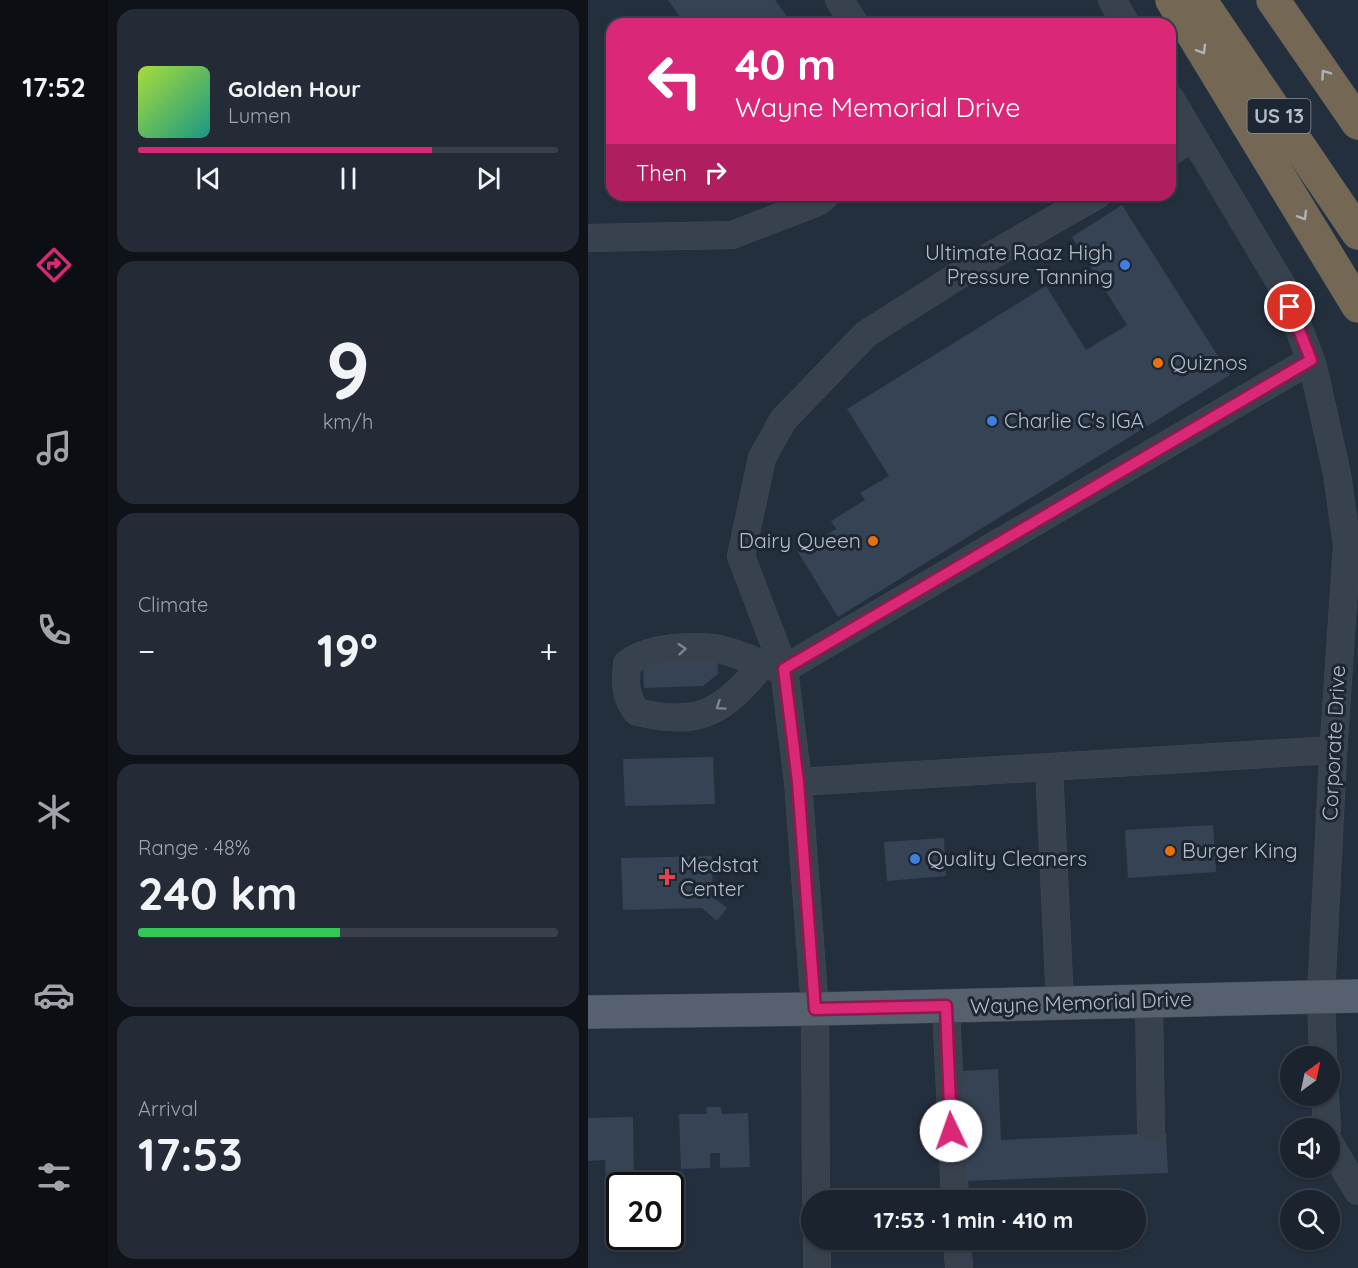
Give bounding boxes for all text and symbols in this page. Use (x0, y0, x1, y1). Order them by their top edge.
text: 40 m (735, 38, 836, 91)
icon: left (636, 42, 714, 120)
one-way arrow (1194, 44, 1206, 54)
text: 17:52 (22, 70, 86, 104)
one-way arrow (1321, 70, 1332, 81)
text: Golden Hour (228, 75, 361, 103)
text: Wayne Memorial Drive (735, 90, 1020, 124)
road number: US 13 (1248, 99, 1310, 133)
text: Lumen (228, 103, 291, 128)
icon: right (699, 156, 732, 189)
text: Then (636, 159, 687, 187)
icon: previous (192, 162, 225, 195)
icon: pause (332, 162, 365, 195)
icon: next (472, 162, 505, 195)
one-way arrow (1296, 210, 1307, 221)
place label: Ultimate Raaz High Pressure Tanning (925, 239, 1113, 289)
icon: directions (33, 244, 75, 286)
marker: Ultimate Raaz High Pressure Tanning (1118, 258, 1132, 272)
pin (1264, 281, 1315, 332)
icon: arrive (1273, 290, 1306, 323)
text: 9 (326, 321, 370, 419)
place label: Quiznos (1170, 349, 1247, 375)
marker: Quiznos (1151, 356, 1165, 370)
place label: Charlie C's IGA (1004, 407, 1144, 433)
text: km/h (323, 409, 373, 434)
marker: Charlie C's IGA (985, 414, 999, 428)
icon: music (33, 427, 75, 469)
place label: Dairy Queen (739, 527, 861, 553)
marker: Dairy Queen (866, 534, 880, 548)
text: Climate (138, 592, 208, 617)
icon: phone (33, 609, 75, 651)
text: 19° (317, 622, 378, 678)
text: − (138, 630, 155, 671)
text: + (539, 630, 558, 671)
one-way arrow (677, 643, 686, 656)
street label: Corporate Drive (1316, 665, 1350, 821)
one-way arrow (715, 699, 726, 710)
icon: climate (33, 791, 75, 833)
text: Range · 48% (138, 835, 250, 860)
place label: Burger King (1182, 837, 1298, 863)
marker: Burger King (1163, 844, 1177, 858)
place label: Quality Cleaners (927, 845, 1087, 871)
place label: Medstat Center (680, 851, 759, 901)
marker: Quality Cleaners (908, 852, 922, 866)
text: 240 km (138, 865, 297, 921)
marker: Medstat Center (658, 868, 676, 886)
icon: car (33, 974, 75, 1016)
street label: Wayne Memorial Drive (970, 985, 1192, 1019)
north arrow (1280, 1046, 1340, 1106)
map controls (1280, 1046, 1340, 1250)
text: Arrival (138, 1096, 198, 1121)
position arrow (919, 1099, 983, 1163)
button: sound (1280, 1118, 1340, 1178)
text: 17:53 (138, 1126, 243, 1182)
icon: filters (33, 1156, 75, 1198)
speed limit sign: 20 (606, 1172, 684, 1250)
button: search (1280, 1190, 1340, 1250)
text: 17:53 · 1 min · 410 m (874, 1206, 1073, 1234)

